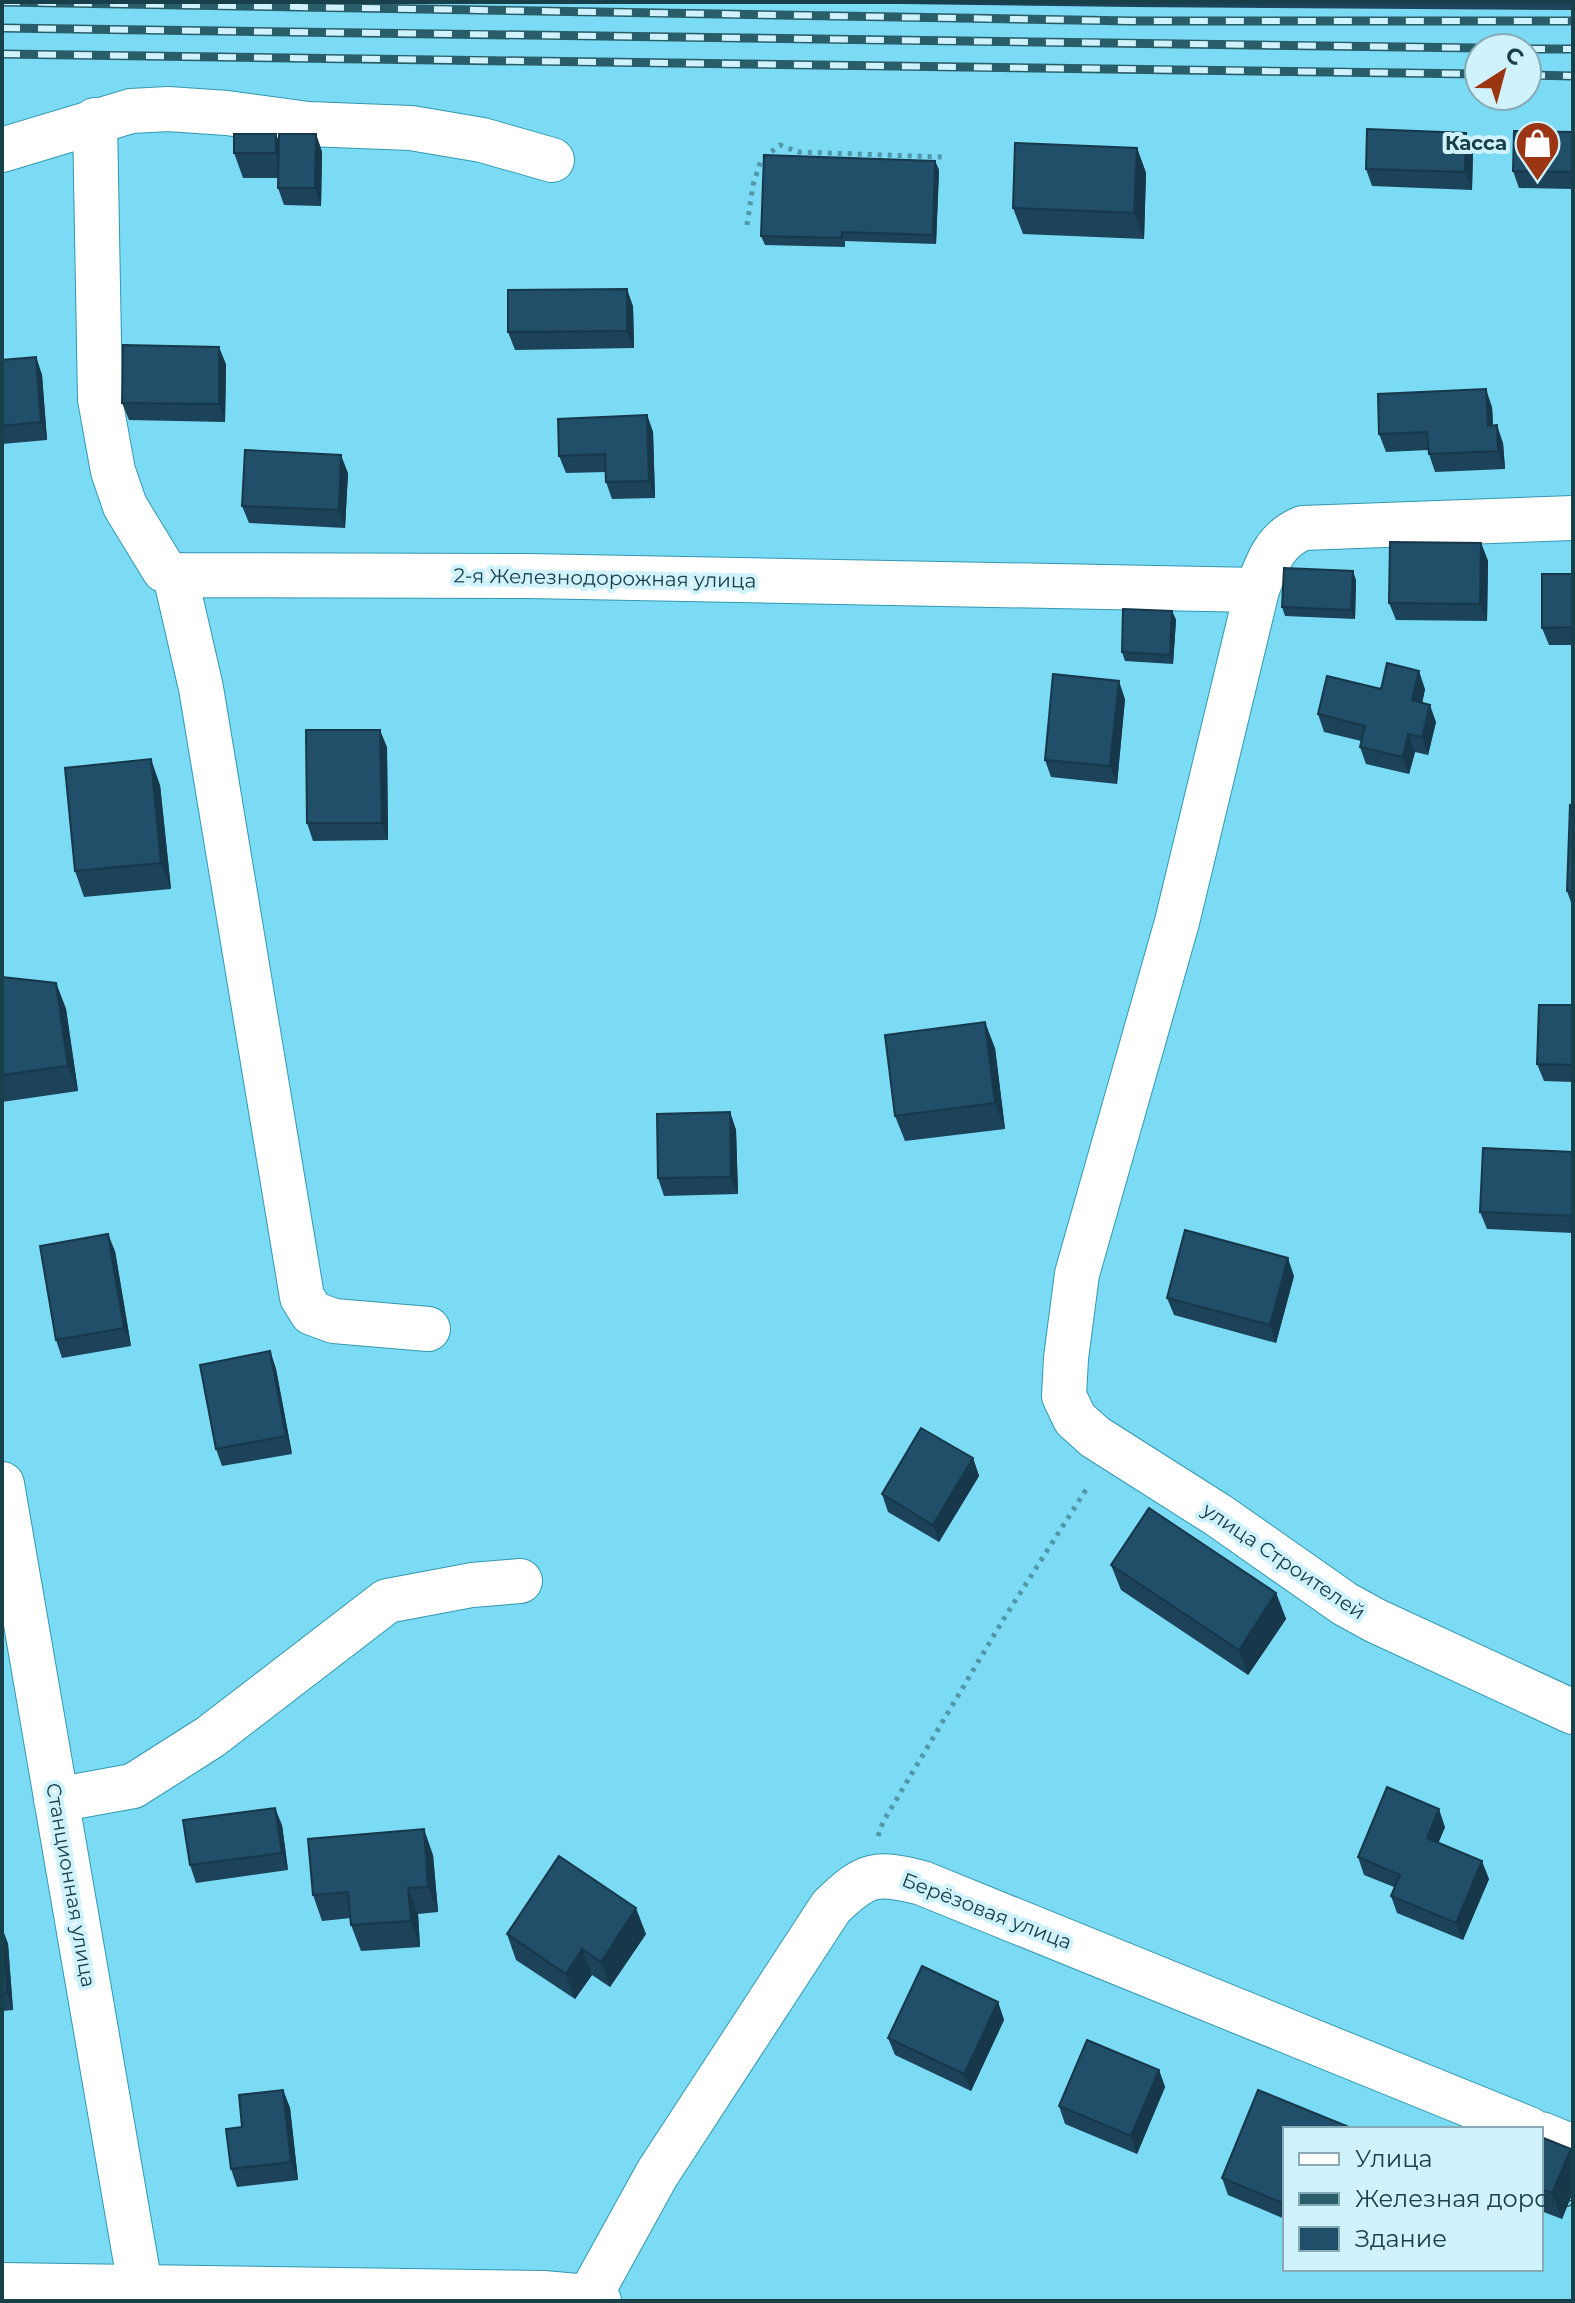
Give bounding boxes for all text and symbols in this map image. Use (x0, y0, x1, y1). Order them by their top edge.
north arrow (1463, 32, 1543, 112)
text: С (1500, 41, 1529, 72)
shop icon: Касса (1514, 119, 1562, 182)
place label: Касса (1445, 131, 1507, 155)
street label: 2-я Железнодорожная улица (453, 563, 757, 593)
street label: улица Строителей (1197, 1497, 1370, 1624)
street label: Станционная улица (41, 1781, 101, 1989)
street label: Берёзовая улица (899, 1868, 1075, 1954)
legend (1283, 2127, 1543, 2271)
text: Улица (1355, 2144, 1433, 2173)
text: Железная дорога (1355, 2184, 1575, 2213)
text: Здание (1355, 2224, 1447, 2253)

